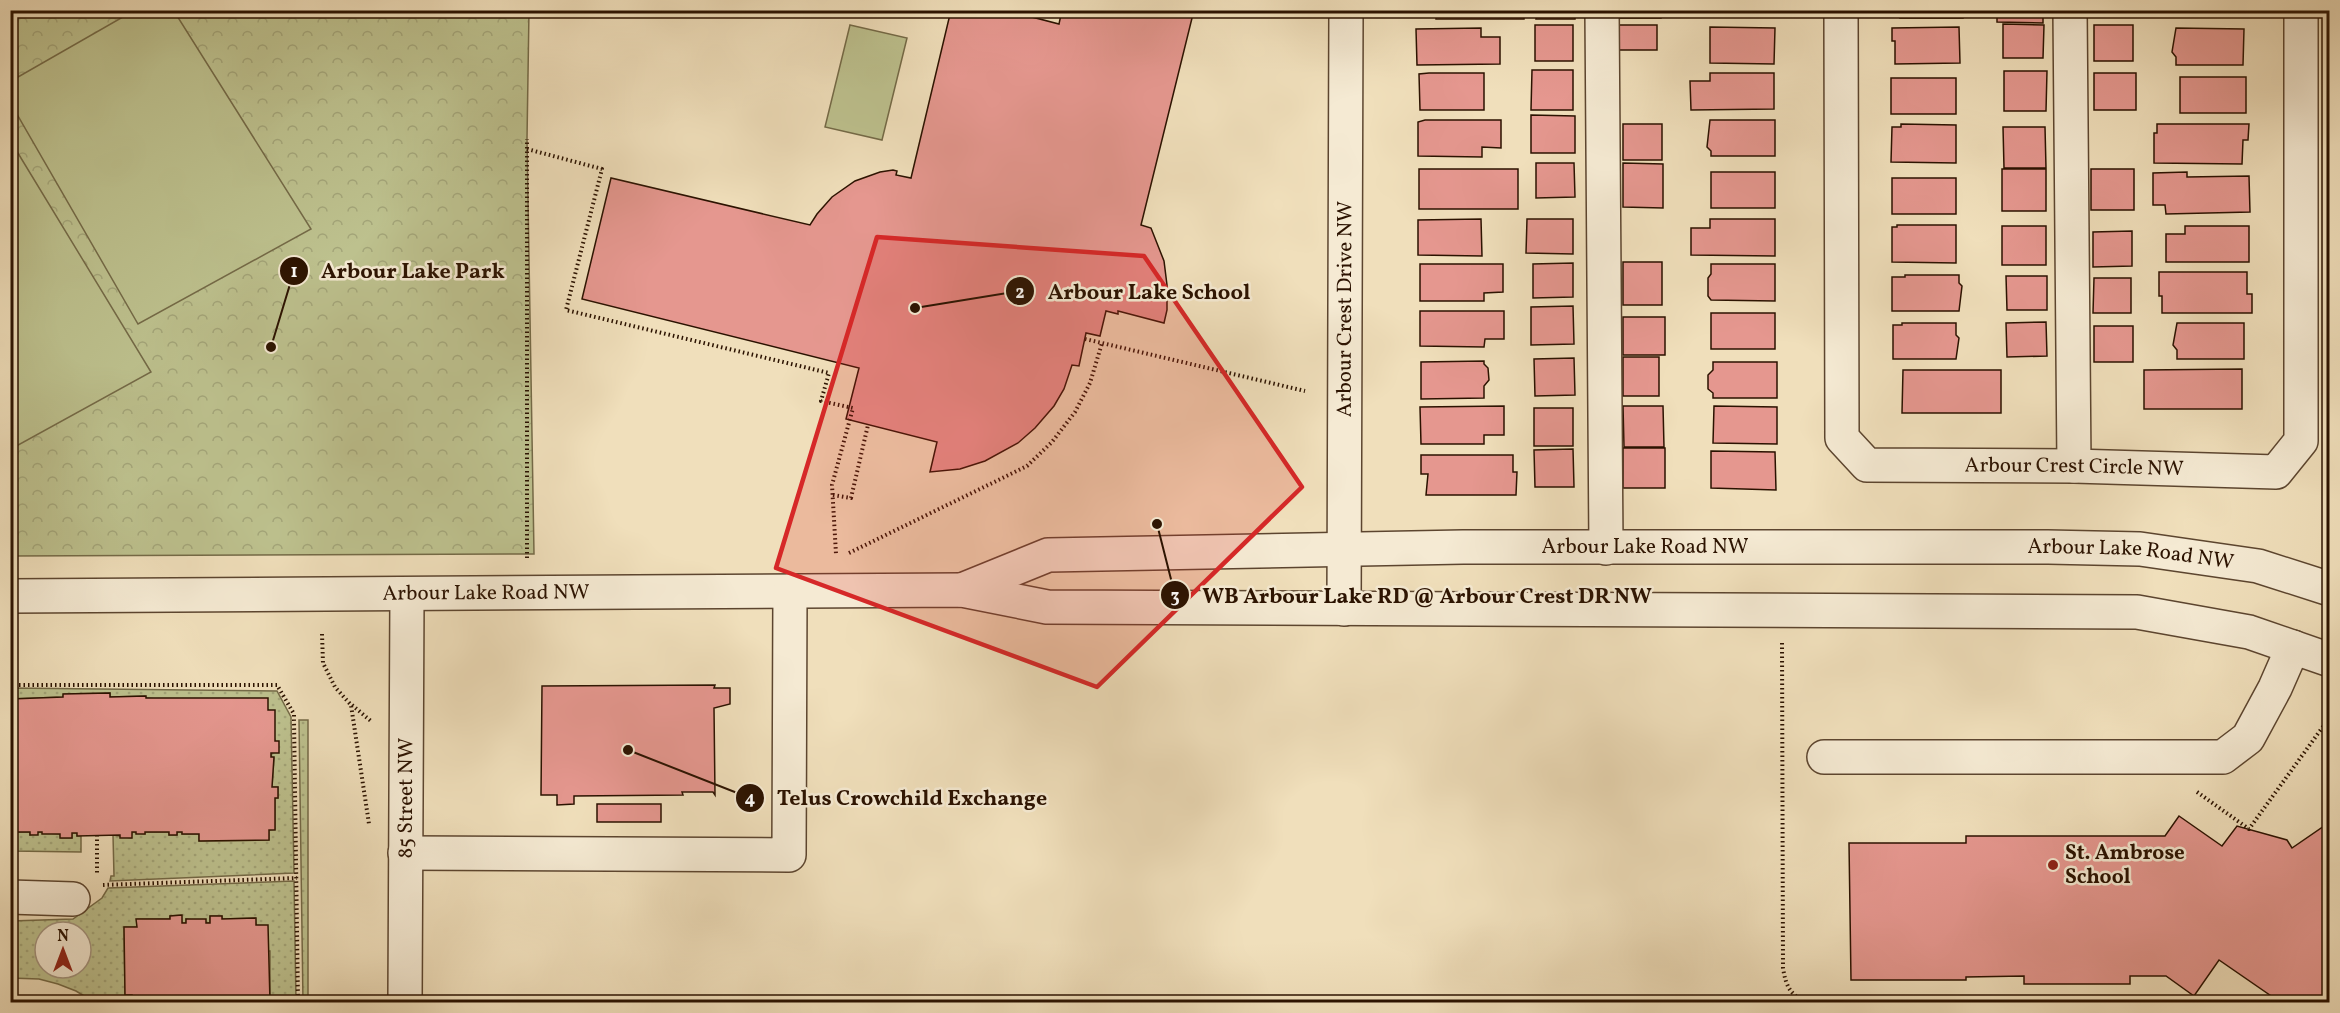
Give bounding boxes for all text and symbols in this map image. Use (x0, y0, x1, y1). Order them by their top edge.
street label: Arbour Crest Drive NW (1330, 201, 1360, 417)
callout: Arbour Lake Park (279, 251, 517, 291)
text: Arbour Lake Park (321, 257, 505, 288)
text: 1 (290, 260, 298, 285)
callout: Arbour Lake School (1005, 271, 1262, 311)
text: Arbour Lake School (1048, 278, 1250, 309)
text: 2 (1015, 281, 1025, 306)
street label: Arbour Crest Circle NW (1965, 451, 2184, 484)
street label: Arbour Lake Road NW (1542, 533, 1749, 562)
street label: Arbour Lake Road NW (2028, 533, 2236, 577)
callout: WB Arbour Lake RD @ Arbour Crest DR NW (1160, 575, 1664, 615)
street label: Arbour Lake Road NW (382, 578, 590, 608)
text: WB Arbour Lake RD @ Arbour Crest DR NW (1202, 582, 1652, 613)
text: 3 (1170, 585, 1180, 610)
street label: 85 Street NW (391, 738, 421, 858)
callout: Telus Crowchild Exchange (735, 778, 1060, 818)
text: Telus Crowchild Exchange (777, 784, 1047, 815)
text: 4 (745, 787, 756, 812)
place label: St. Ambrose School (2065, 839, 2185, 892)
marker: St. Ambrose School (2046, 858, 2060, 872)
north arrow (33, 920, 93, 980)
text: N (57, 926, 69, 948)

